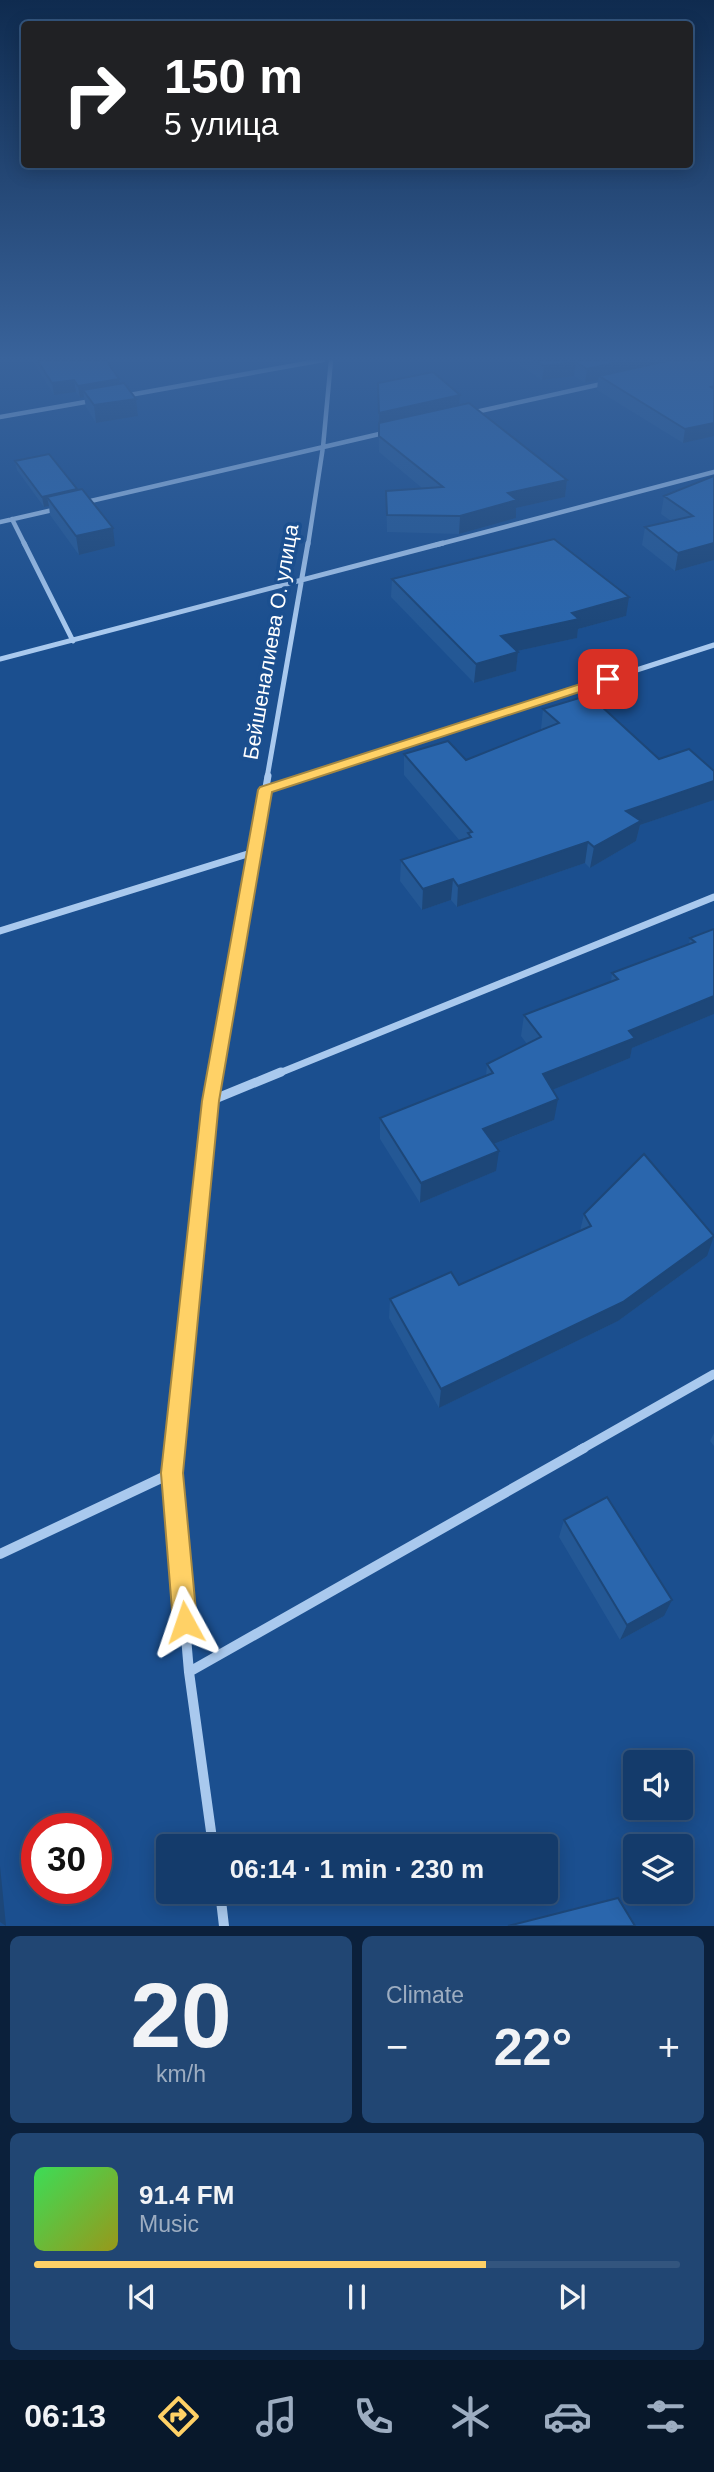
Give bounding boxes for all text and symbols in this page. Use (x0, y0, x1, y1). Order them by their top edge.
icon: right (49, 49, 140, 140)
text: 150 m (164, 49, 303, 103)
text: 5 улица (164, 106, 279, 142)
street label: Бейшеналиева О. улица (238, 522, 303, 762)
pin (578, 649, 638, 709)
icon: arrive (589, 660, 627, 698)
position arrow (148, 1585, 222, 1659)
map controls (623, 1750, 693, 1904)
button: sound (623, 1750, 693, 1820)
speed limit sign: 30 (21, 1813, 112, 1904)
button: layers (623, 1834, 693, 1904)
text: 06:14 · 1 min · 230 m (230, 1854, 484, 1884)
text: 20 (130, 1965, 232, 2066)
text: Climate (386, 1982, 464, 2008)
text: 22° (494, 2018, 572, 2076)
text: − (386, 2026, 408, 2068)
text: + (658, 2026, 680, 2068)
text: km/h (156, 2061, 206, 2087)
text: 91.4 FM (139, 2180, 234, 2210)
text: Music (139, 2211, 199, 2237)
icon: previous (123, 2278, 161, 2316)
icon: pause (338, 2278, 376, 2316)
icon: next (553, 2278, 591, 2316)
icon: directions (154, 2392, 203, 2441)
icon: music (252, 2392, 301, 2441)
icon: phone (349, 2392, 398, 2441)
icon: climate (446, 2392, 495, 2441)
icon: car (543, 2392, 592, 2441)
icon: filters (641, 2392, 690, 2441)
text: 06:13 (24, 2398, 106, 2434)

